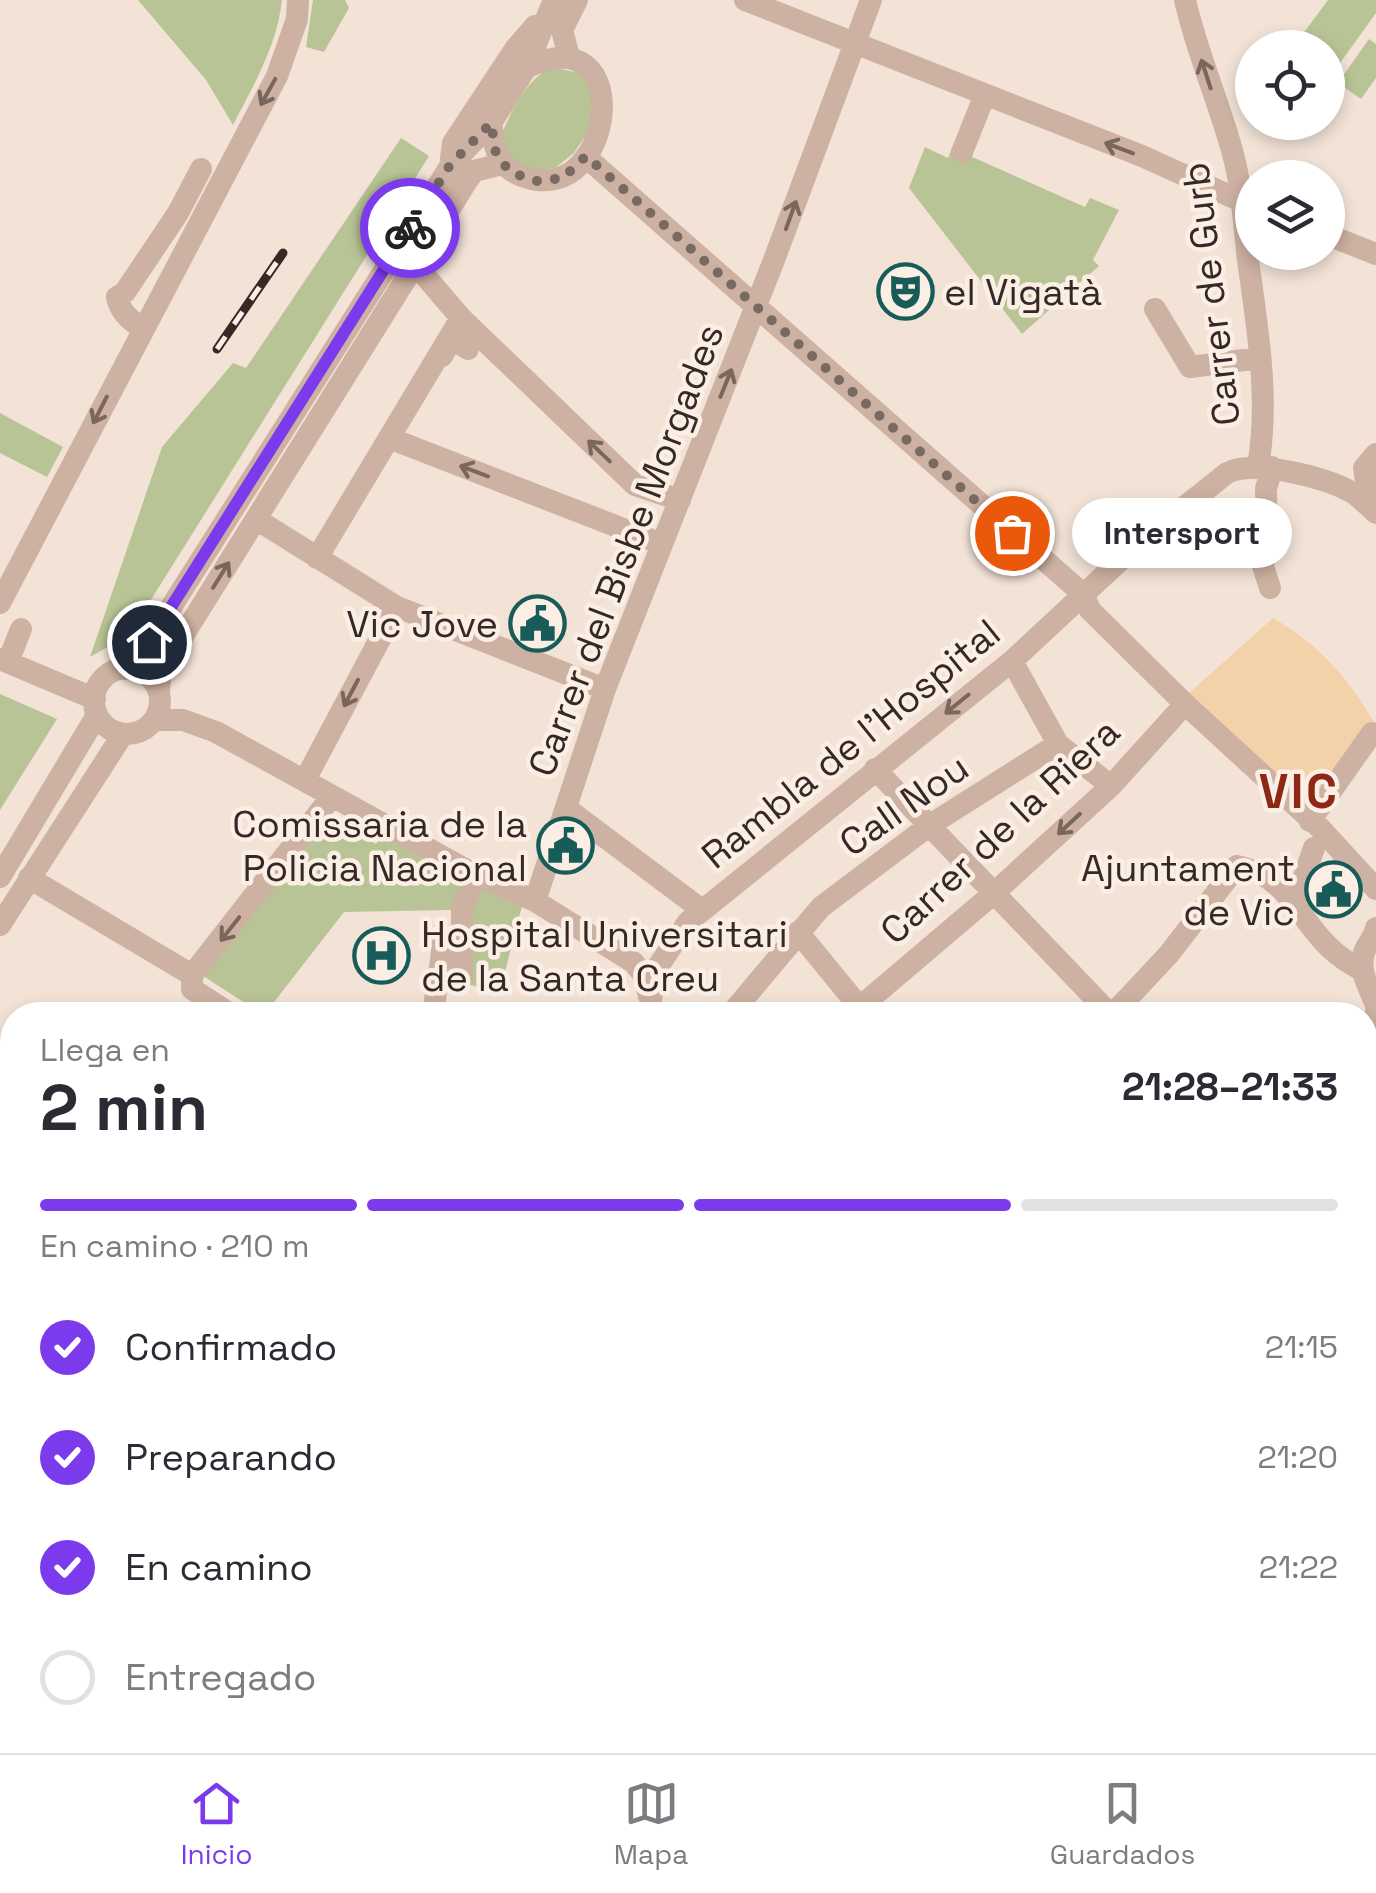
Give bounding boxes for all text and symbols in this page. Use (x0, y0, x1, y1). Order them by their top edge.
map controls (1235, 30, 1345, 270)
button: locate (1235, 30, 1345, 140)
one-way arrow (1196, 58, 1214, 90)
one-way arrow (258, 76, 277, 106)
one-way arrow (1105, 138, 1136, 156)
street label: Carrer de Gurb (1171, 160, 1251, 428)
button: layers (1235, 160, 1345, 270)
courier (360, 178, 460, 278)
one-way arrow (783, 200, 801, 231)
icon: bike (383, 201, 438, 256)
theatre icon: el Vigatà (875, 262, 935, 322)
place label: el Vigatà (944, 268, 1102, 316)
street label: Carrer del Bisbe Morgades (517, 317, 735, 783)
one-way arrow (718, 368, 736, 399)
one-way arrow (90, 394, 109, 424)
one-way arrow (587, 439, 611, 463)
one-way arrow (459, 460, 489, 478)
pin (970, 491, 1055, 576)
callout: Intersport (1072, 498, 1292, 568)
icon: bag (985, 506, 1040, 561)
text: Intersport (1104, 513, 1260, 553)
one-way arrow (211, 562, 231, 590)
public building icon: Vic Jove (507, 594, 567, 654)
pin (107, 600, 192, 685)
place label: Vic Jove (346, 600, 498, 648)
street label: Rambla de l'Hospital (692, 609, 1010, 879)
icon: home (122, 615, 177, 670)
one-way arrow (341, 678, 360, 708)
one-way arrow (944, 693, 971, 714)
street label: Carrer de la Riera (870, 708, 1130, 954)
street label: Call Nou (830, 743, 978, 867)
district label: VIC (1259, 761, 1339, 822)
place label: Comissaria de la Policia Nacional (232, 800, 527, 892)
one-way arrow (1057, 813, 1082, 836)
public building icon: Comissaria de la Policia Nacional (536, 816, 596, 876)
place label: Ajuntament de Vic (1081, 844, 1295, 936)
public building icon: Ajuntament de Vic (1304, 860, 1364, 920)
place label: Hospital Universitari de la Santa Creu (421, 910, 788, 1002)
one-way arrow (219, 915, 241, 941)
hospital icon: Hospital Universitari de la Santa Creu (352, 926, 412, 986)
text: Llega en (40, 1030, 170, 1070)
text: 21:28–21:33 (1122, 1063, 1338, 1111)
text: 2 min (40, 1066, 208, 1149)
text: En camino · 210 m (40, 1226, 310, 1266)
icon: check (40, 1320, 95, 1375)
text: Confirmado (125, 1323, 337, 1371)
text: 21:15 (1265, 1327, 1338, 1367)
icon: check (40, 1430, 95, 1485)
text: Preparando (125, 1433, 337, 1481)
text: 21:20 (1257, 1437, 1338, 1477)
icon: check (40, 1540, 95, 1595)
text: En camino (125, 1543, 313, 1591)
text: 21:22 (1259, 1547, 1338, 1587)
text: Entregado (125, 1653, 316, 1701)
tab: Inicio (181, 1776, 252, 1872)
tab: Mapa (614, 1776, 688, 1872)
tab: Guardados (1050, 1776, 1195, 1872)

